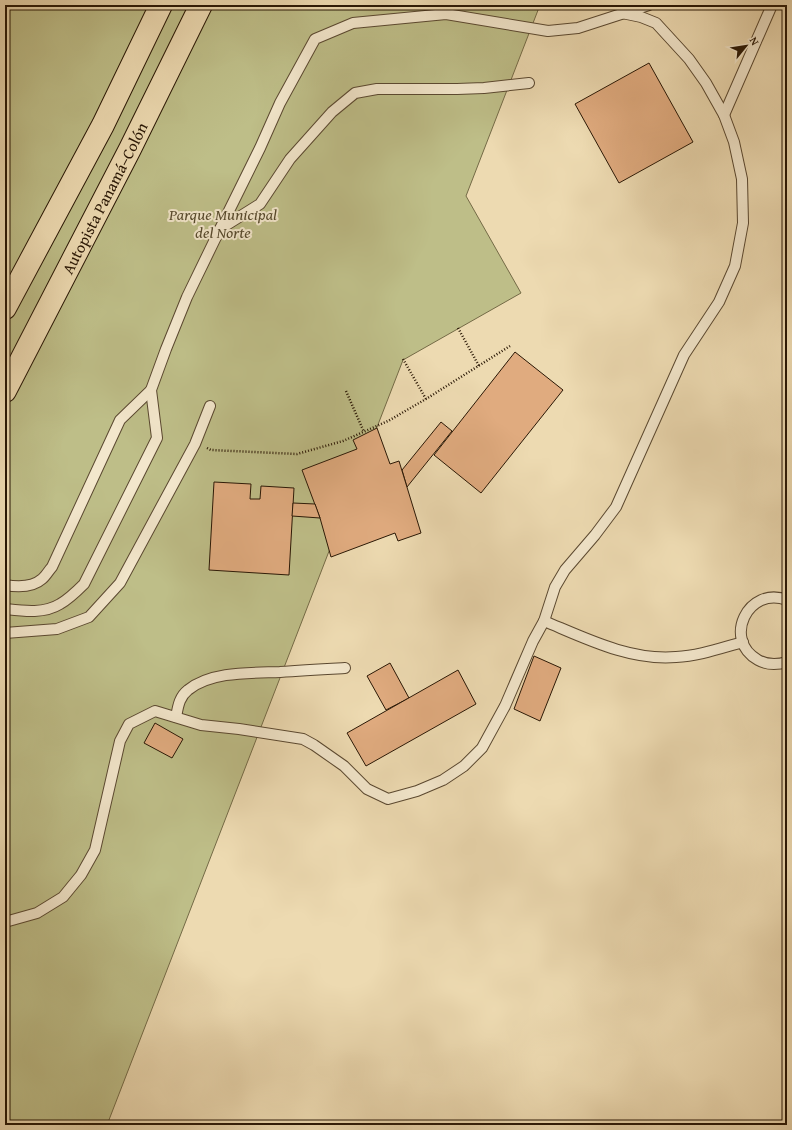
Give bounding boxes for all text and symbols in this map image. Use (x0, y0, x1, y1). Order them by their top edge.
north arrow (726, 26, 766, 66)
text: N (746, 34, 764, 49)
street label: Autopista Panamá–Colón (55, 118, 153, 278)
park label: Parque Municipal del Norte (168, 202, 277, 244)

